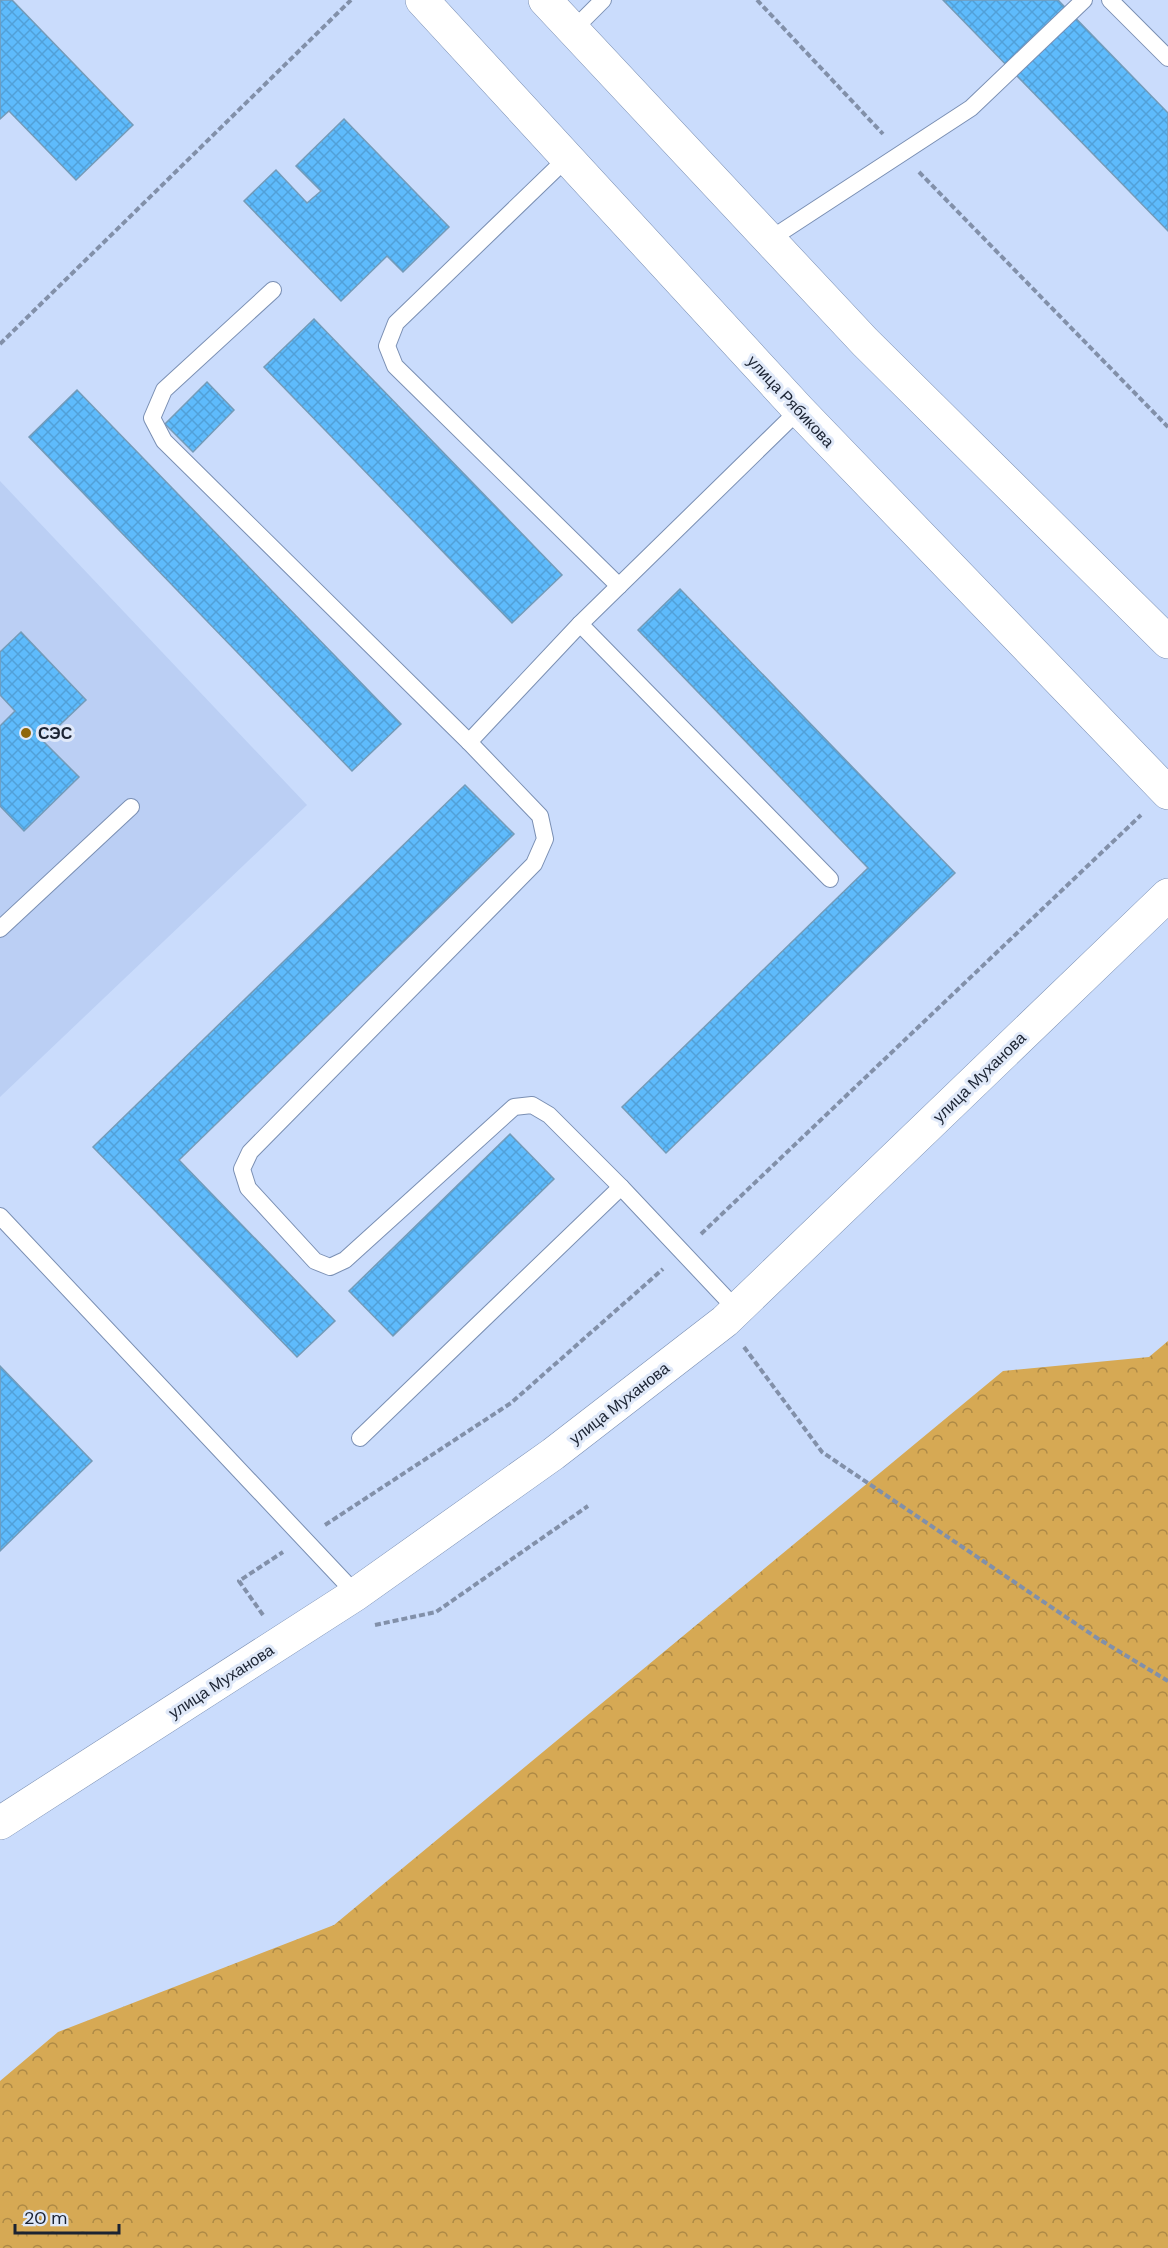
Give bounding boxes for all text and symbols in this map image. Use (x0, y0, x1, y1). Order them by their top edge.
street label: улица Рябикова (743, 351, 839, 452)
place label: СЭС (38, 723, 73, 744)
marker: СЭС (19, 726, 33, 740)
street label: улица Муханова (928, 1028, 1030, 1127)
street label: улица Муханова (565, 1358, 674, 1449)
street label: улица Муханова (165, 1639, 278, 1723)
scale bar (15, 2197, 118, 2235)
text: 20 m (24, 2206, 67, 2230)

